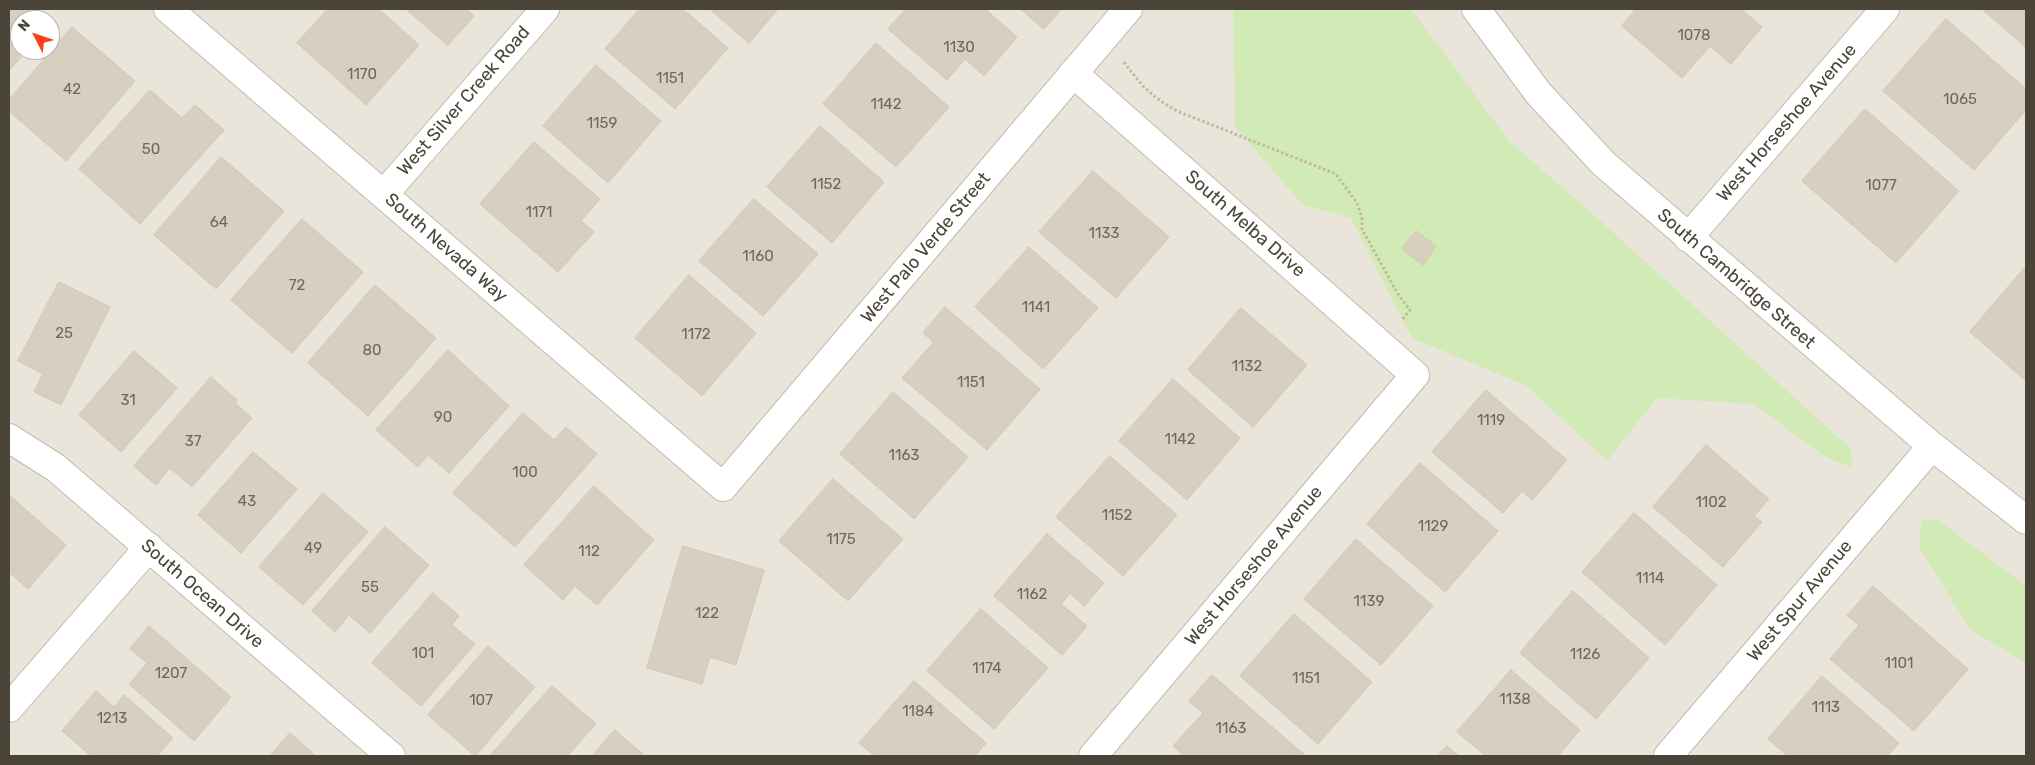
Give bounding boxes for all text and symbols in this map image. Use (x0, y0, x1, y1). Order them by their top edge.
north arrow (10, 10, 60, 60)
text: N (14, 16, 34, 35)
street label: West Silver Creek Road (393, 22, 535, 180)
house number: 1078 (1677, 27, 1711, 45)
house number: 1130 (943, 39, 975, 57)
street label: West Horseshoe Avenue (1713, 40, 1861, 206)
house number: 1170 (347, 66, 377, 84)
house number: 1151 (656, 70, 684, 88)
house number: 42 (63, 81, 81, 99)
house number: 1065 (1943, 91, 1977, 109)
house number: 1142 (871, 96, 901, 114)
house number: 1159 (587, 115, 617, 133)
house number: 50 (142, 141, 160, 159)
street label: South Melba Drive (1181, 166, 1309, 282)
street label: West Palo Verde Street (857, 168, 995, 328)
house number: 1152 (811, 176, 841, 194)
house number: 1077 (1865, 177, 1897, 195)
street label: South Nevada Way (380, 189, 512, 307)
house number: 1171 (526, 204, 552, 222)
street label: South Cambridge Street (1652, 204, 1820, 354)
house number: 64 (210, 214, 228, 232)
house number: 1133 (1089, 225, 1119, 243)
house number: 1160 (742, 248, 774, 266)
house number: 72 (289, 277, 305, 295)
house number: 1141 (1022, 299, 1050, 317)
house number: 25 (55, 325, 73, 343)
house number: 1172 (681, 326, 711, 344)
house number: 80 (362, 342, 382, 360)
house number: 1132 (1232, 358, 1262, 376)
house number: 1151 (957, 374, 985, 392)
house number: 31 (120, 392, 136, 410)
house number: 90 (434, 409, 452, 427)
house number: 1119 (1477, 412, 1505, 430)
house number: 1142 (1165, 431, 1195, 449)
house number: 37 (185, 433, 201, 451)
house number: 1163 (889, 447, 919, 465)
house number: 100 (512, 464, 538, 482)
street label: West Horseshoe Avenue (1181, 482, 1327, 650)
house number: 43 (238, 493, 256, 511)
house number: 1102 (1695, 494, 1727, 512)
house number: 1152 (1102, 507, 1132, 525)
house number: 1129 (1418, 518, 1448, 536)
house number: 1175 (826, 531, 856, 549)
street label: South Ocean Drive (136, 535, 268, 653)
street label: West Spur Avenue (1743, 536, 1857, 666)
house number: 49 (304, 540, 322, 558)
house number: 112 (578, 543, 600, 561)
house number: 1114 (1636, 570, 1664, 588)
house number: 55 (361, 579, 379, 597)
house number: 1162 (1017, 586, 1047, 604)
house number: 1139 (1354, 593, 1384, 611)
house number: 122 (695, 605, 719, 623)
house number: 101 (412, 645, 434, 663)
house number: 1126 (1570, 646, 1600, 664)
house number: 1101 (1885, 655, 1913, 673)
house number: 1174 (972, 660, 1002, 678)
house number: 1207 (155, 665, 187, 683)
house number: 1151 (1292, 670, 1320, 688)
house number: 1138 (1499, 691, 1531, 709)
house number: 107 (469, 692, 493, 710)
house number: 1113 (1812, 699, 1840, 717)
house number: 1184 (902, 703, 934, 721)
house number: 1213 (97, 710, 127, 728)
house number: 1163 (1216, 720, 1246, 738)

